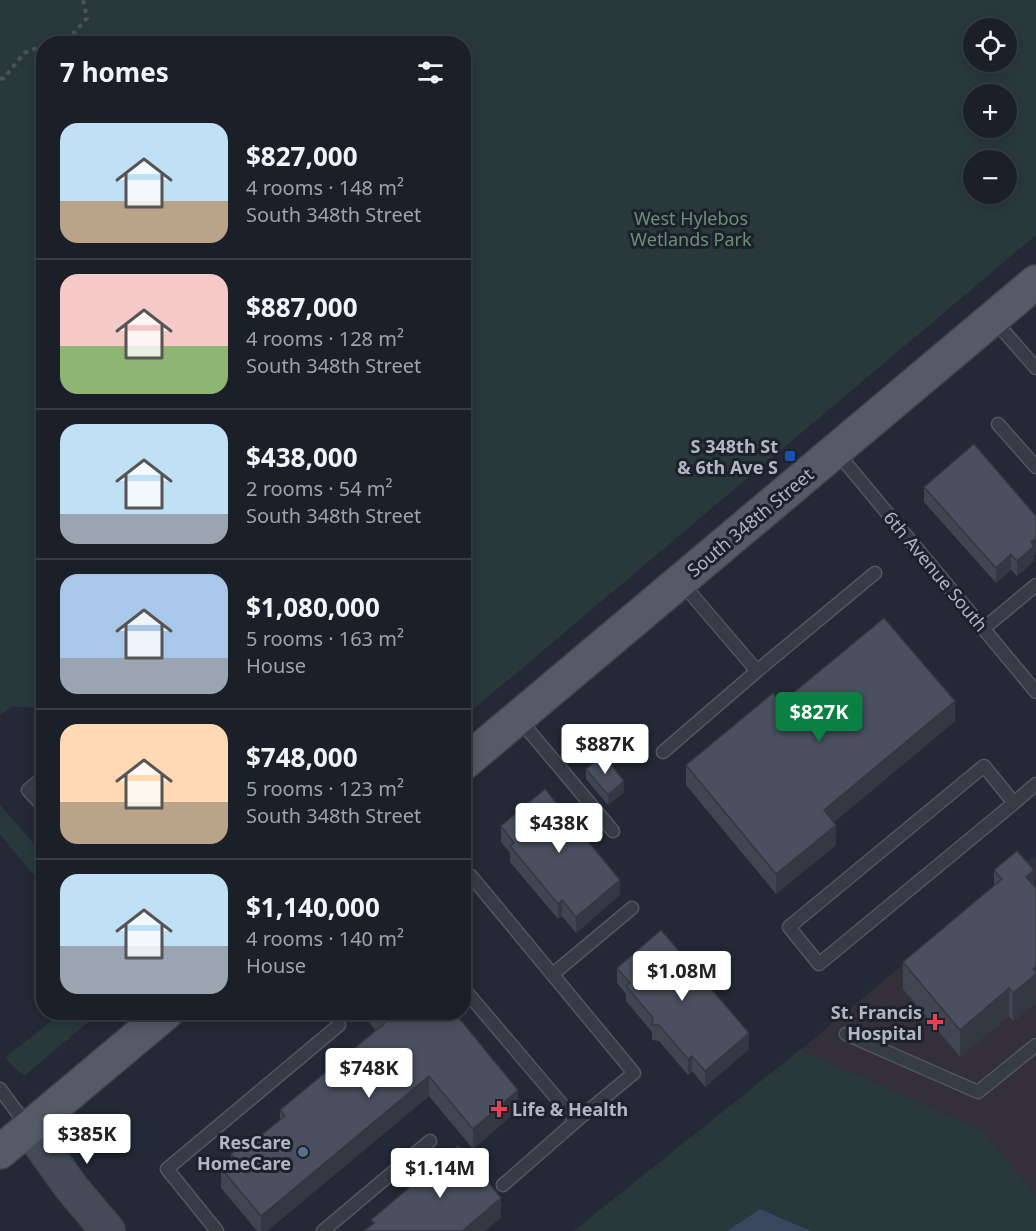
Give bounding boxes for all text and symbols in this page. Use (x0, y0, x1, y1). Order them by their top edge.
map controls (963, 18, 1017, 204)
button: locate (963, 18, 1017, 72)
text: 7 homes (60, 54, 169, 90)
icon: filters (414, 56, 447, 89)
button: + (963, 84, 1017, 138)
text: $827,000 (246, 138, 358, 174)
icon: home (108, 147, 180, 219)
button: − (963, 150, 1017, 204)
text: 4 rooms · 148 m² (246, 174, 404, 201)
text: South 348th Street (246, 201, 421, 228)
park label: West Hylebos Wetlands Park (630, 206, 752, 251)
text: $887,000 (246, 289, 358, 325)
icon: home (108, 298, 180, 370)
text: 4 rooms · 128 m² (246, 325, 404, 352)
text: South 348th Street (246, 352, 421, 379)
place label: S 348th St & 6th Ave S (677, 434, 778, 479)
text: $438,000 (246, 439, 358, 475)
icon: home (108, 448, 180, 520)
marker: S 348th St & 6th Ave S (783, 449, 797, 463)
street label: South 348th Street (682, 462, 818, 582)
text: 2 rooms · 54 m² (246, 475, 393, 502)
text: South 348th Street (246, 502, 421, 529)
street label: 6th Avenue South (879, 506, 993, 636)
text: $1,080,000 (246, 589, 380, 625)
icon: home (108, 598, 180, 670)
text: 5 rooms · 163 m² (246, 625, 404, 652)
text: House (246, 652, 306, 679)
pin: $827K (777, 692, 861, 743)
text: $827K (789, 698, 849, 725)
pin: $887K (563, 724, 647, 775)
text: $887K (575, 730, 635, 757)
text: $748,000 (246, 739, 358, 775)
icon: home (108, 748, 180, 820)
text: 5 rooms · 123 m² (246, 775, 404, 802)
text: South 348th Street (246, 802, 421, 829)
pin: $438K (517, 803, 601, 854)
text: $438K (529, 809, 589, 836)
text: $1,140,000 (246, 889, 380, 925)
icon: home (108, 898, 180, 970)
text: 4 rooms · 140 m² (246, 925, 404, 952)
pin: $1.08M (633, 951, 731, 1002)
text: House (246, 952, 306, 979)
text: $1.08M (647, 957, 717, 984)
place label: St. Francis Hospital (831, 1000, 922, 1045)
marker: St. Francis Hospital (926, 1013, 944, 1031)
pin: $748K (327, 1048, 411, 1099)
text: $748K (339, 1054, 399, 1081)
place label: Life & Health (512, 1097, 628, 1121)
marker: Life & Health (490, 1100, 508, 1118)
pin: $385K (45, 1114, 129, 1165)
text: $385K (57, 1120, 117, 1147)
place label: ResCare HomeCare (197, 1130, 291, 1175)
marker: ResCare HomeCare (296, 1145, 310, 1159)
pin: $1.14M (391, 1148, 489, 1199)
text: $1.14M (405, 1154, 475, 1181)

